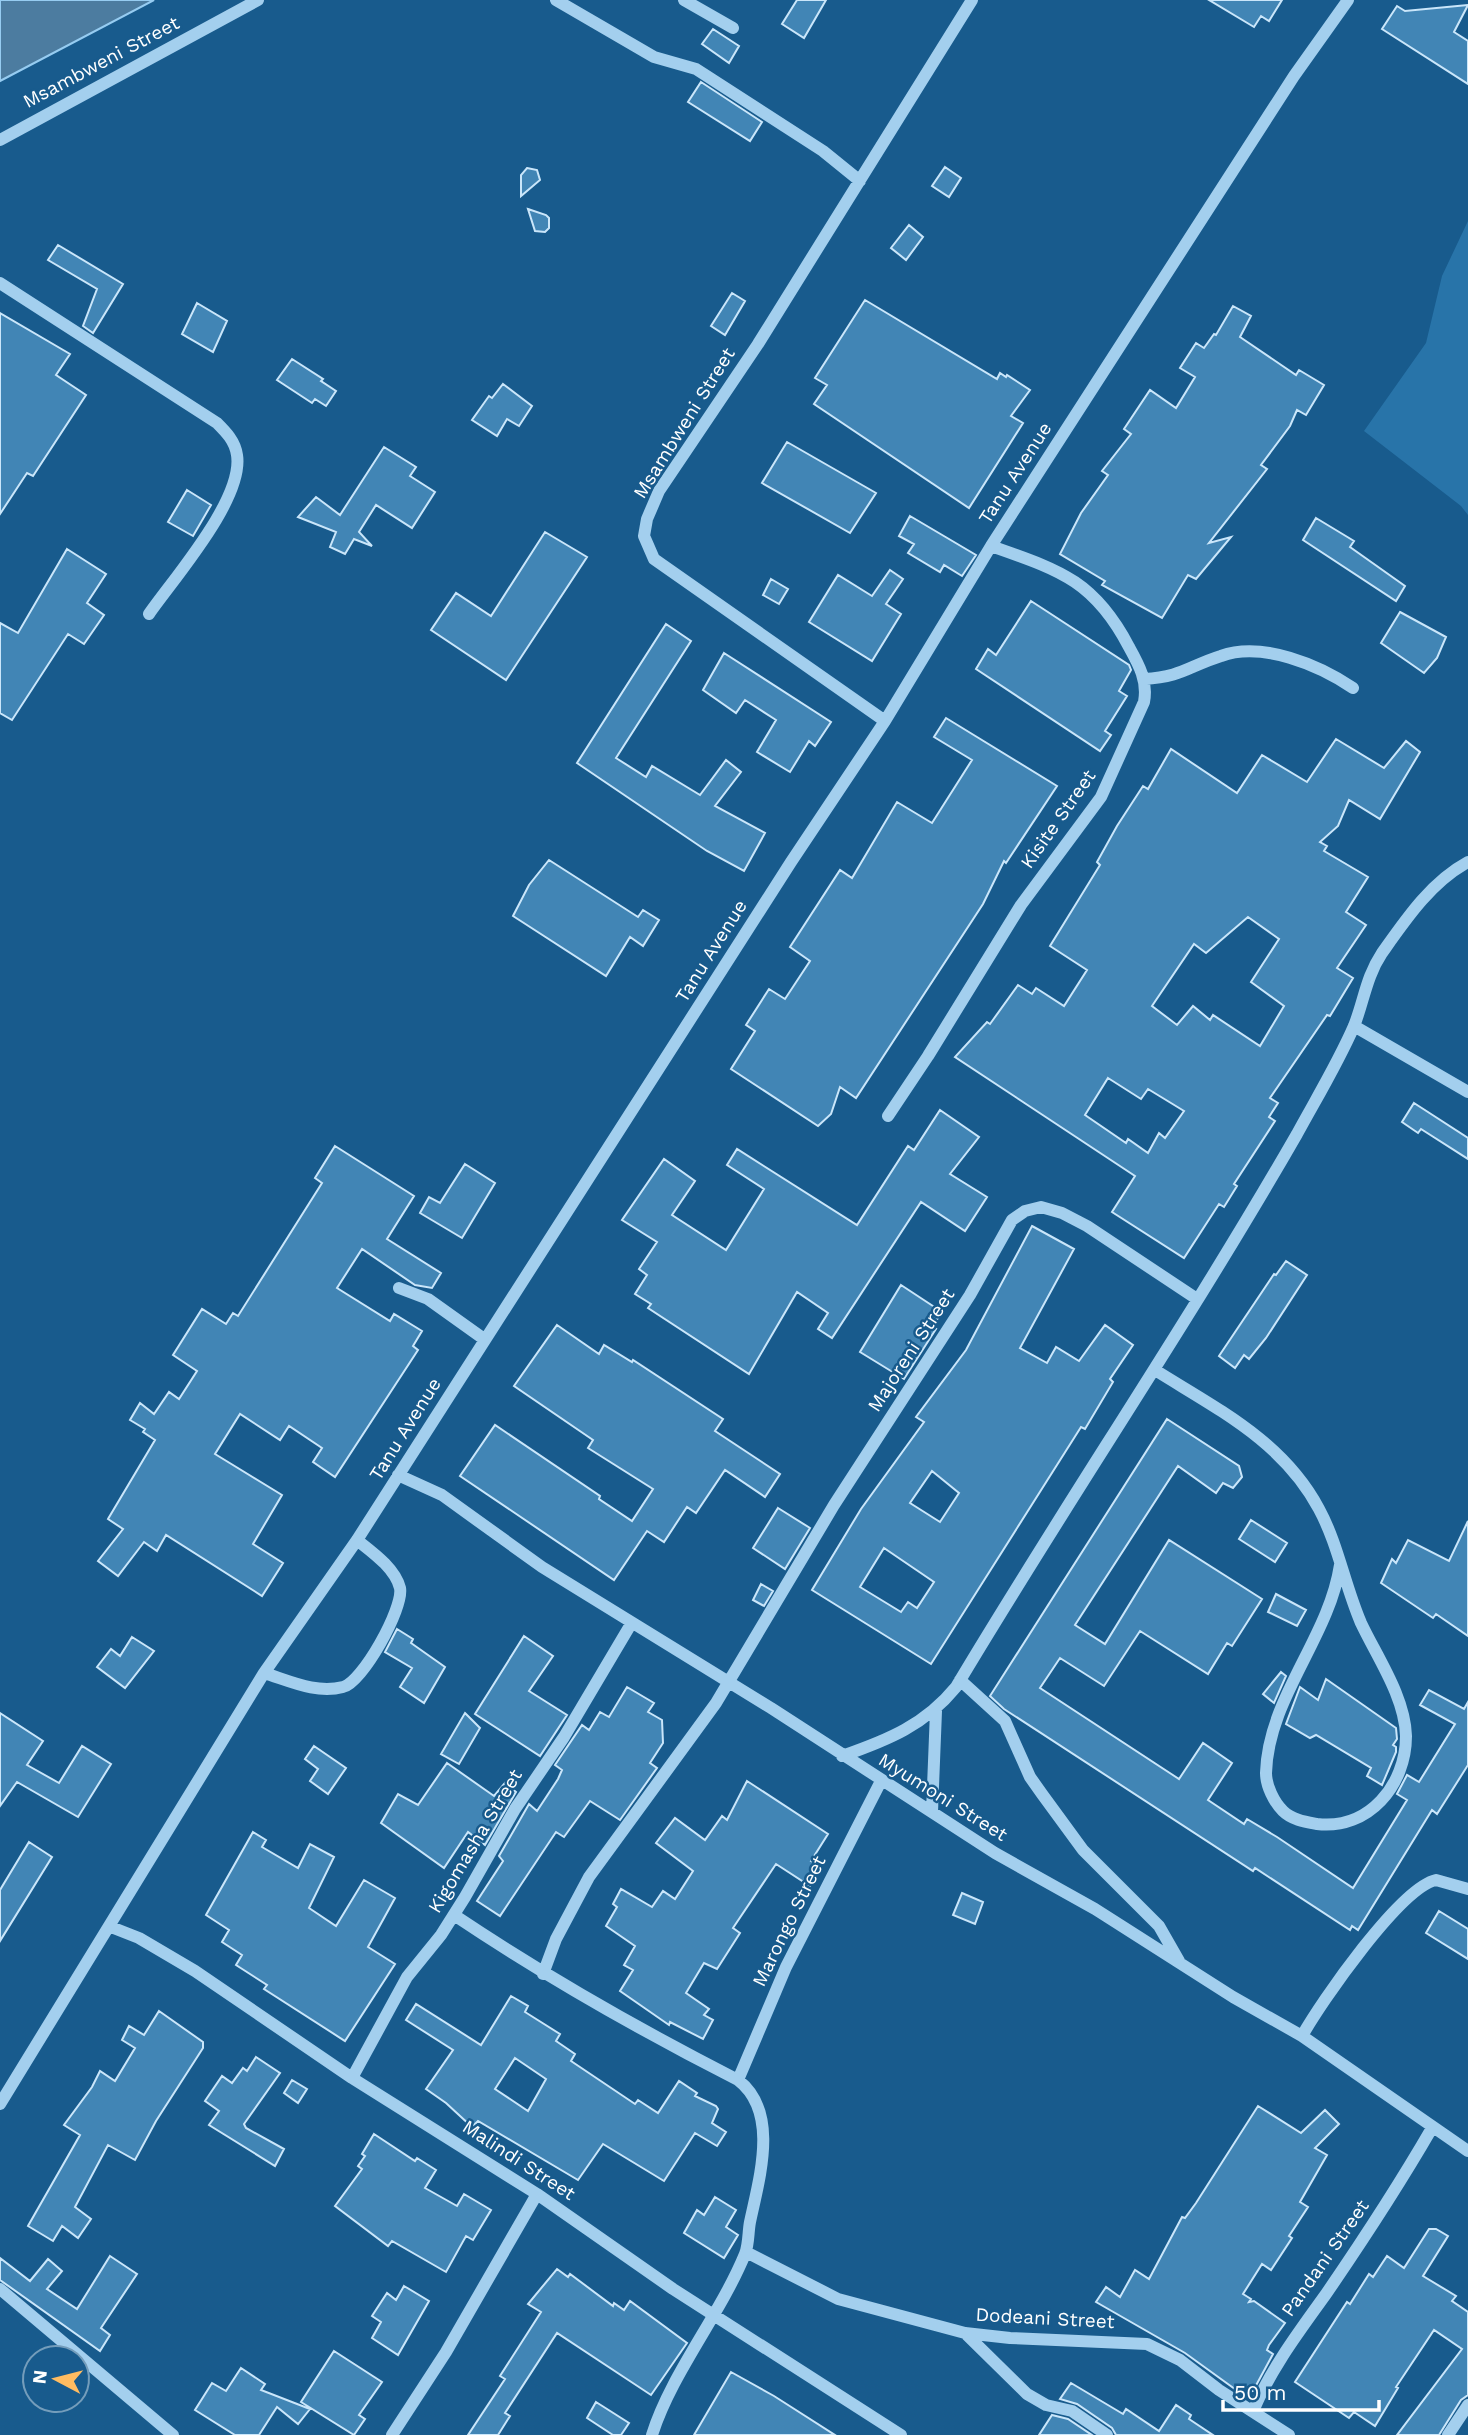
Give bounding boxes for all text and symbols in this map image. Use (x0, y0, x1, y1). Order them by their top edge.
street label: Msambweni Street (19, 11, 183, 113)
street label: Msambweni Street (628, 343, 740, 503)
street label: Tanu Avenue (974, 418, 1056, 528)
street label: Kisite Street (1016, 765, 1100, 873)
street label: Tanu Avenue (670, 895, 752, 1007)
street label: Majoreni Street (863, 1284, 959, 1416)
street label: Tanu Avenue (364, 1373, 446, 1485)
street label: Myumoni Street (874, 1748, 1012, 1846)
street label: Kigomasha Street (423, 1765, 527, 1917)
street label: Marongo Street (747, 1852, 831, 1990)
street label: Malindi Street (458, 2115, 580, 2205)
street label: Pandani Street (1276, 2195, 1374, 2321)
street label: Dodeani Street (975, 2303, 1115, 2333)
north arrow (21, 2344, 91, 2414)
scale bar (1223, 2368, 1379, 2412)
text: N (27, 2369, 52, 2385)
text: 50 m (1234, 2380, 1286, 2405)

